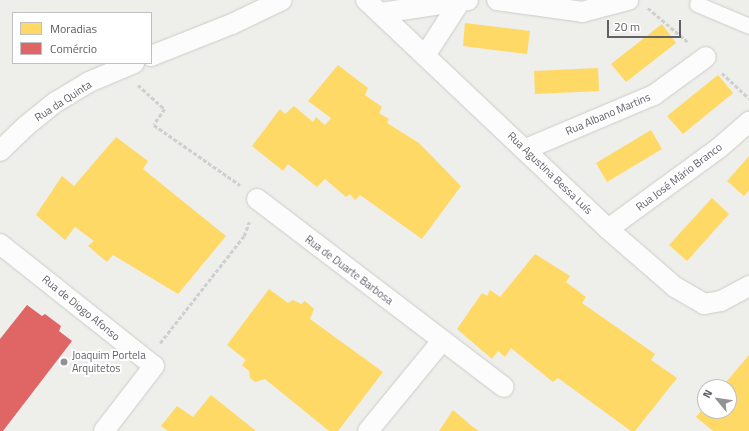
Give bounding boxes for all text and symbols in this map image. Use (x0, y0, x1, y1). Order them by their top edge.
legend (12, 12, 152, 64)
scale bar (609, 12, 683, 38)
text: 20 m (614, 17, 640, 36)
text: Moradias (50, 19, 97, 38)
text: Comércio (50, 39, 97, 58)
street label: Rua da Quinta (32, 78, 94, 124)
street label: Rua Albano Martins (564, 90, 652, 138)
street label: Rua Agustina Bessa Luís (505, 129, 595, 217)
street label: Rua José Mário Branco (633, 140, 725, 214)
street label: Rua de Duarte Barbosa (302, 233, 396, 307)
street label: Rua de Diogo Afonso (39, 273, 123, 343)
place label: Joaquim Portela Arquitetos (72, 349, 146, 375)
marker: Joaquim Portela Arquitetos (59, 357, 69, 367)
north arrow (697, 379, 737, 419)
text: N (699, 386, 716, 401)

